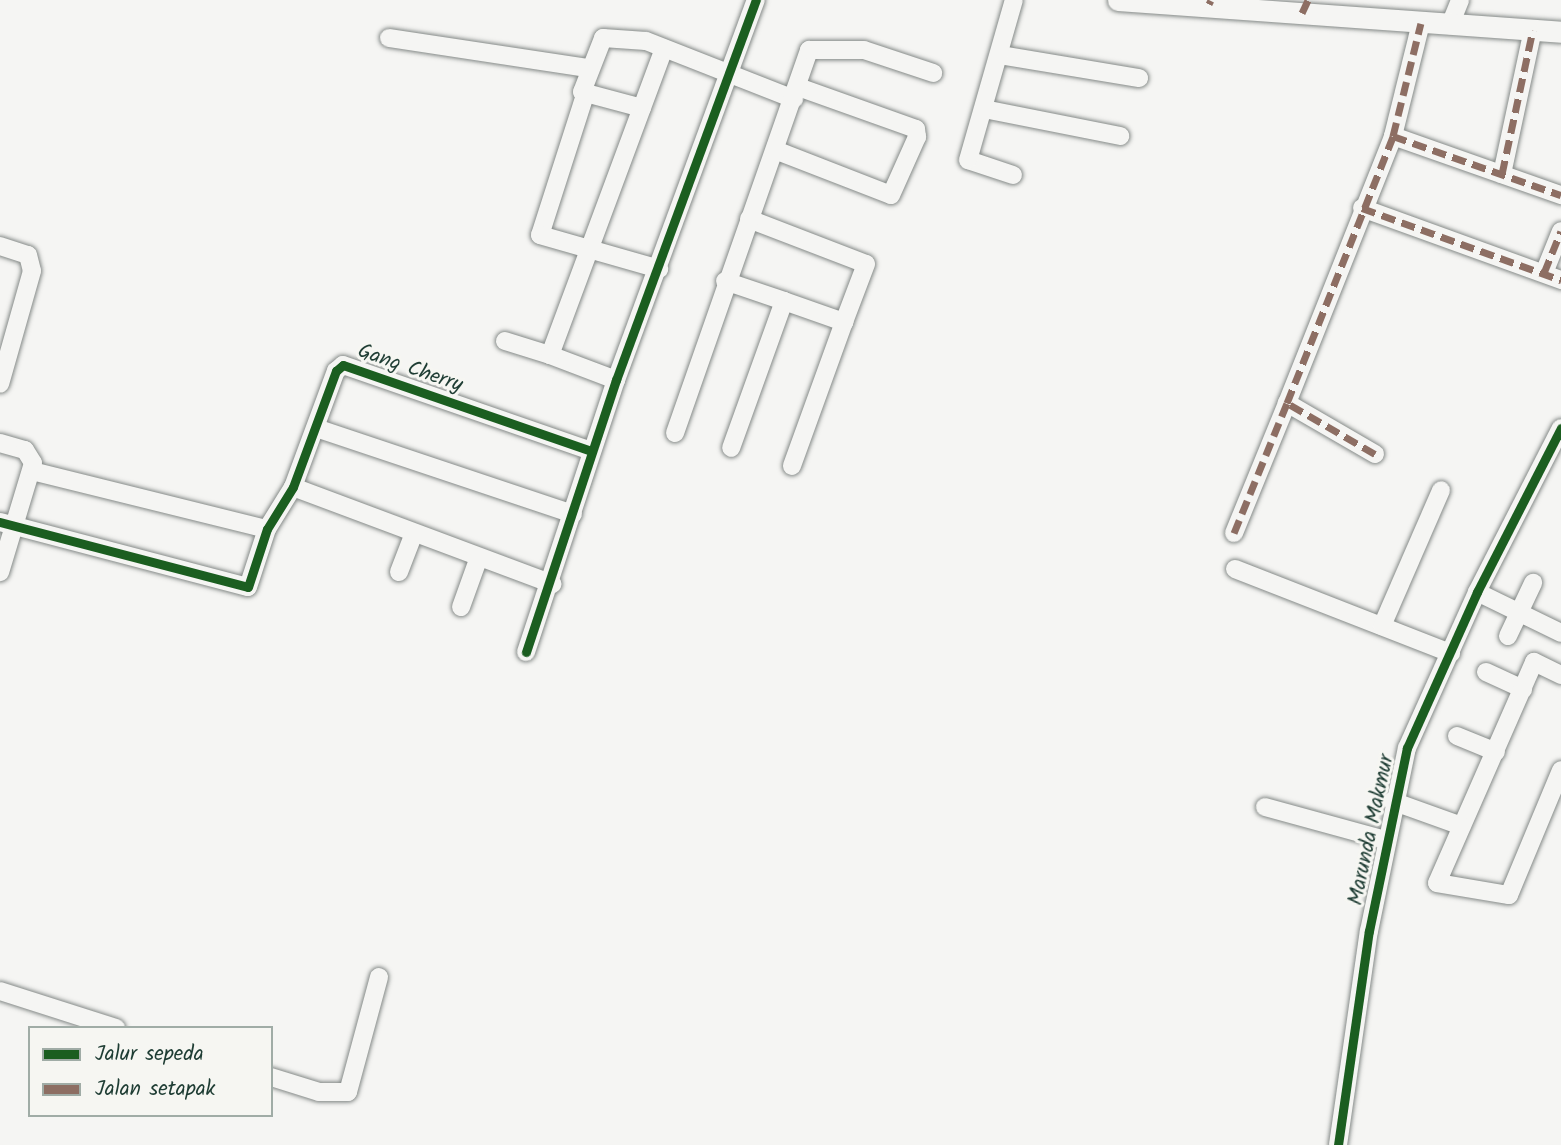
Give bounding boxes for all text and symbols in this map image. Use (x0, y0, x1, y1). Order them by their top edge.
street label: Gang Cherry (354, 339, 466, 399)
street label: Marunda Makmur (1344, 752, 1400, 908)
legend (28, 1026, 273, 1117)
text: Jalur sepeda (95, 1038, 204, 1071)
text: Jalan setapak (95, 1073, 215, 1106)

